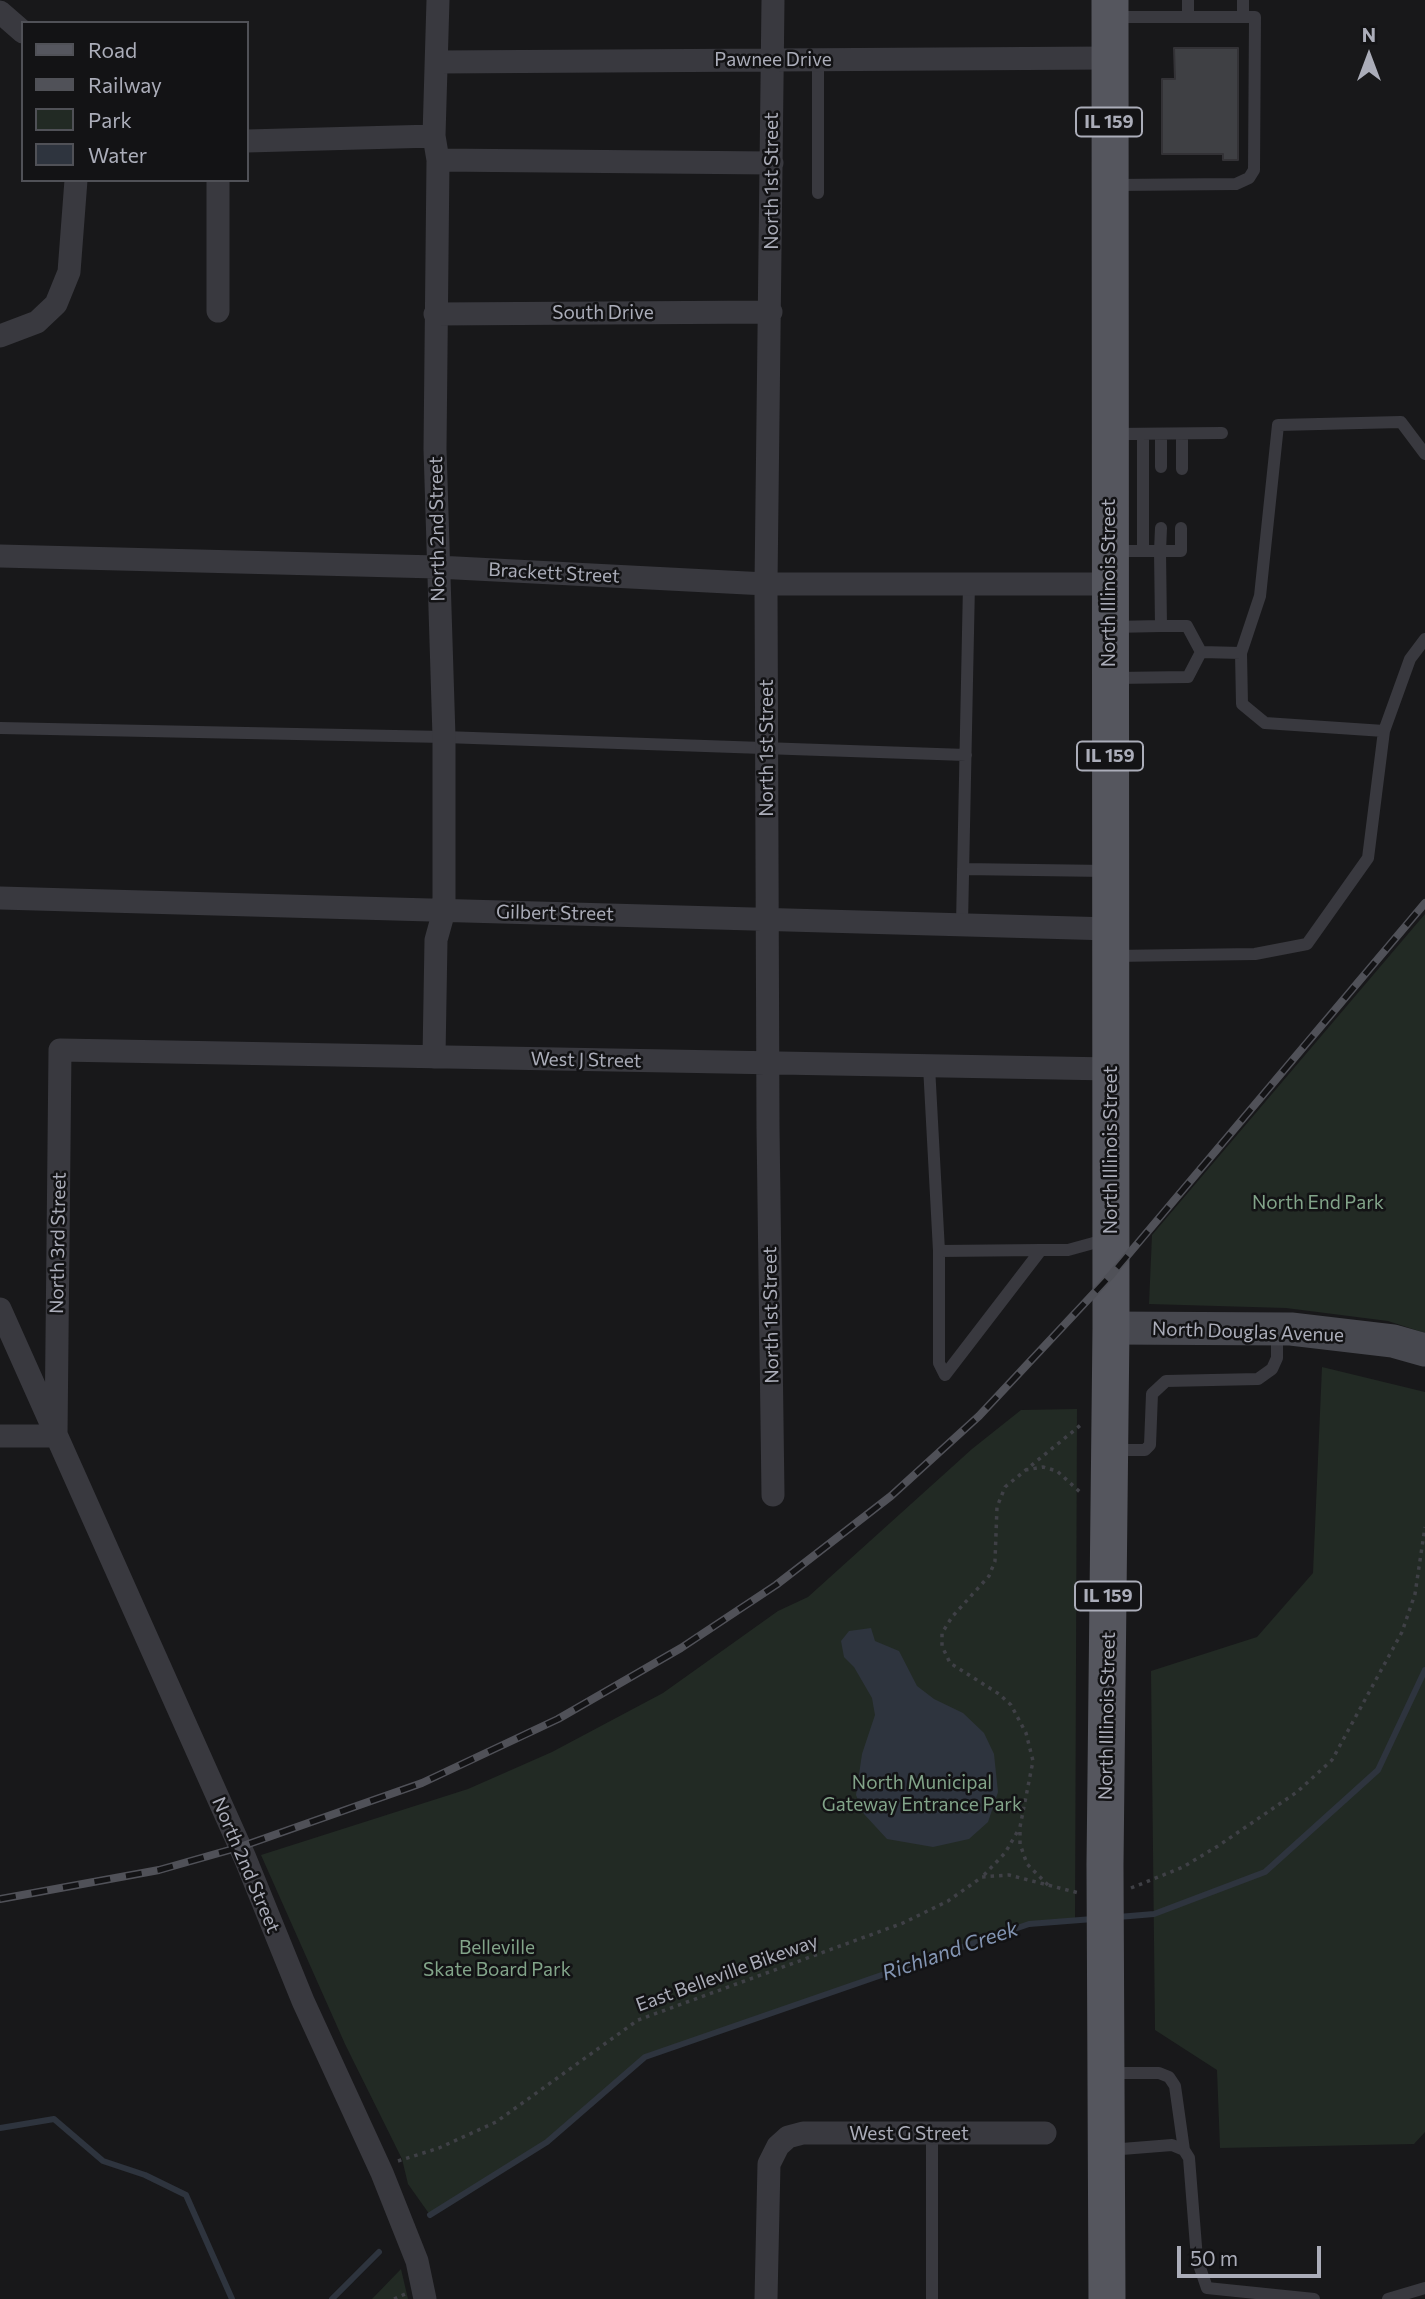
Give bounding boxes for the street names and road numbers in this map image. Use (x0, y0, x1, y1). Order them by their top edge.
street label: Pawnee Drive (714, 49, 832, 71)
road number: IL 159 (1076, 107, 1142, 136)
street label: North 1st Street (761, 112, 783, 250)
street label: South Drive (552, 302, 654, 324)
street label: North 2nd Street (424, 456, 450, 602)
street label: North Illinois Street (1098, 499, 1120, 667)
street label: Brackett Street (488, 558, 620, 588)
street label: North 1st Street (756, 679, 778, 817)
road number: IL 159 (1077, 742, 1143, 770)
street label: Gilbert Street (496, 901, 614, 925)
street label: West J Street (530, 1048, 642, 1072)
street label: North Illinois Street (1100, 1066, 1122, 1234)
street label: North 3rd Street (45, 1172, 71, 1314)
street label: North 1st Street (758, 1246, 784, 1384)
street label: North Douglas Avenue (1152, 1317, 1344, 1347)
road number: IL 159 (1075, 1582, 1141, 1610)
street label: North Illinois Street (1094, 1632, 1120, 1800)
street label: North 2nd Street (207, 1794, 285, 1936)
street label: East Belleville Bikeway (633, 1929, 821, 2017)
street label: West G Street (849, 2123, 969, 2145)

